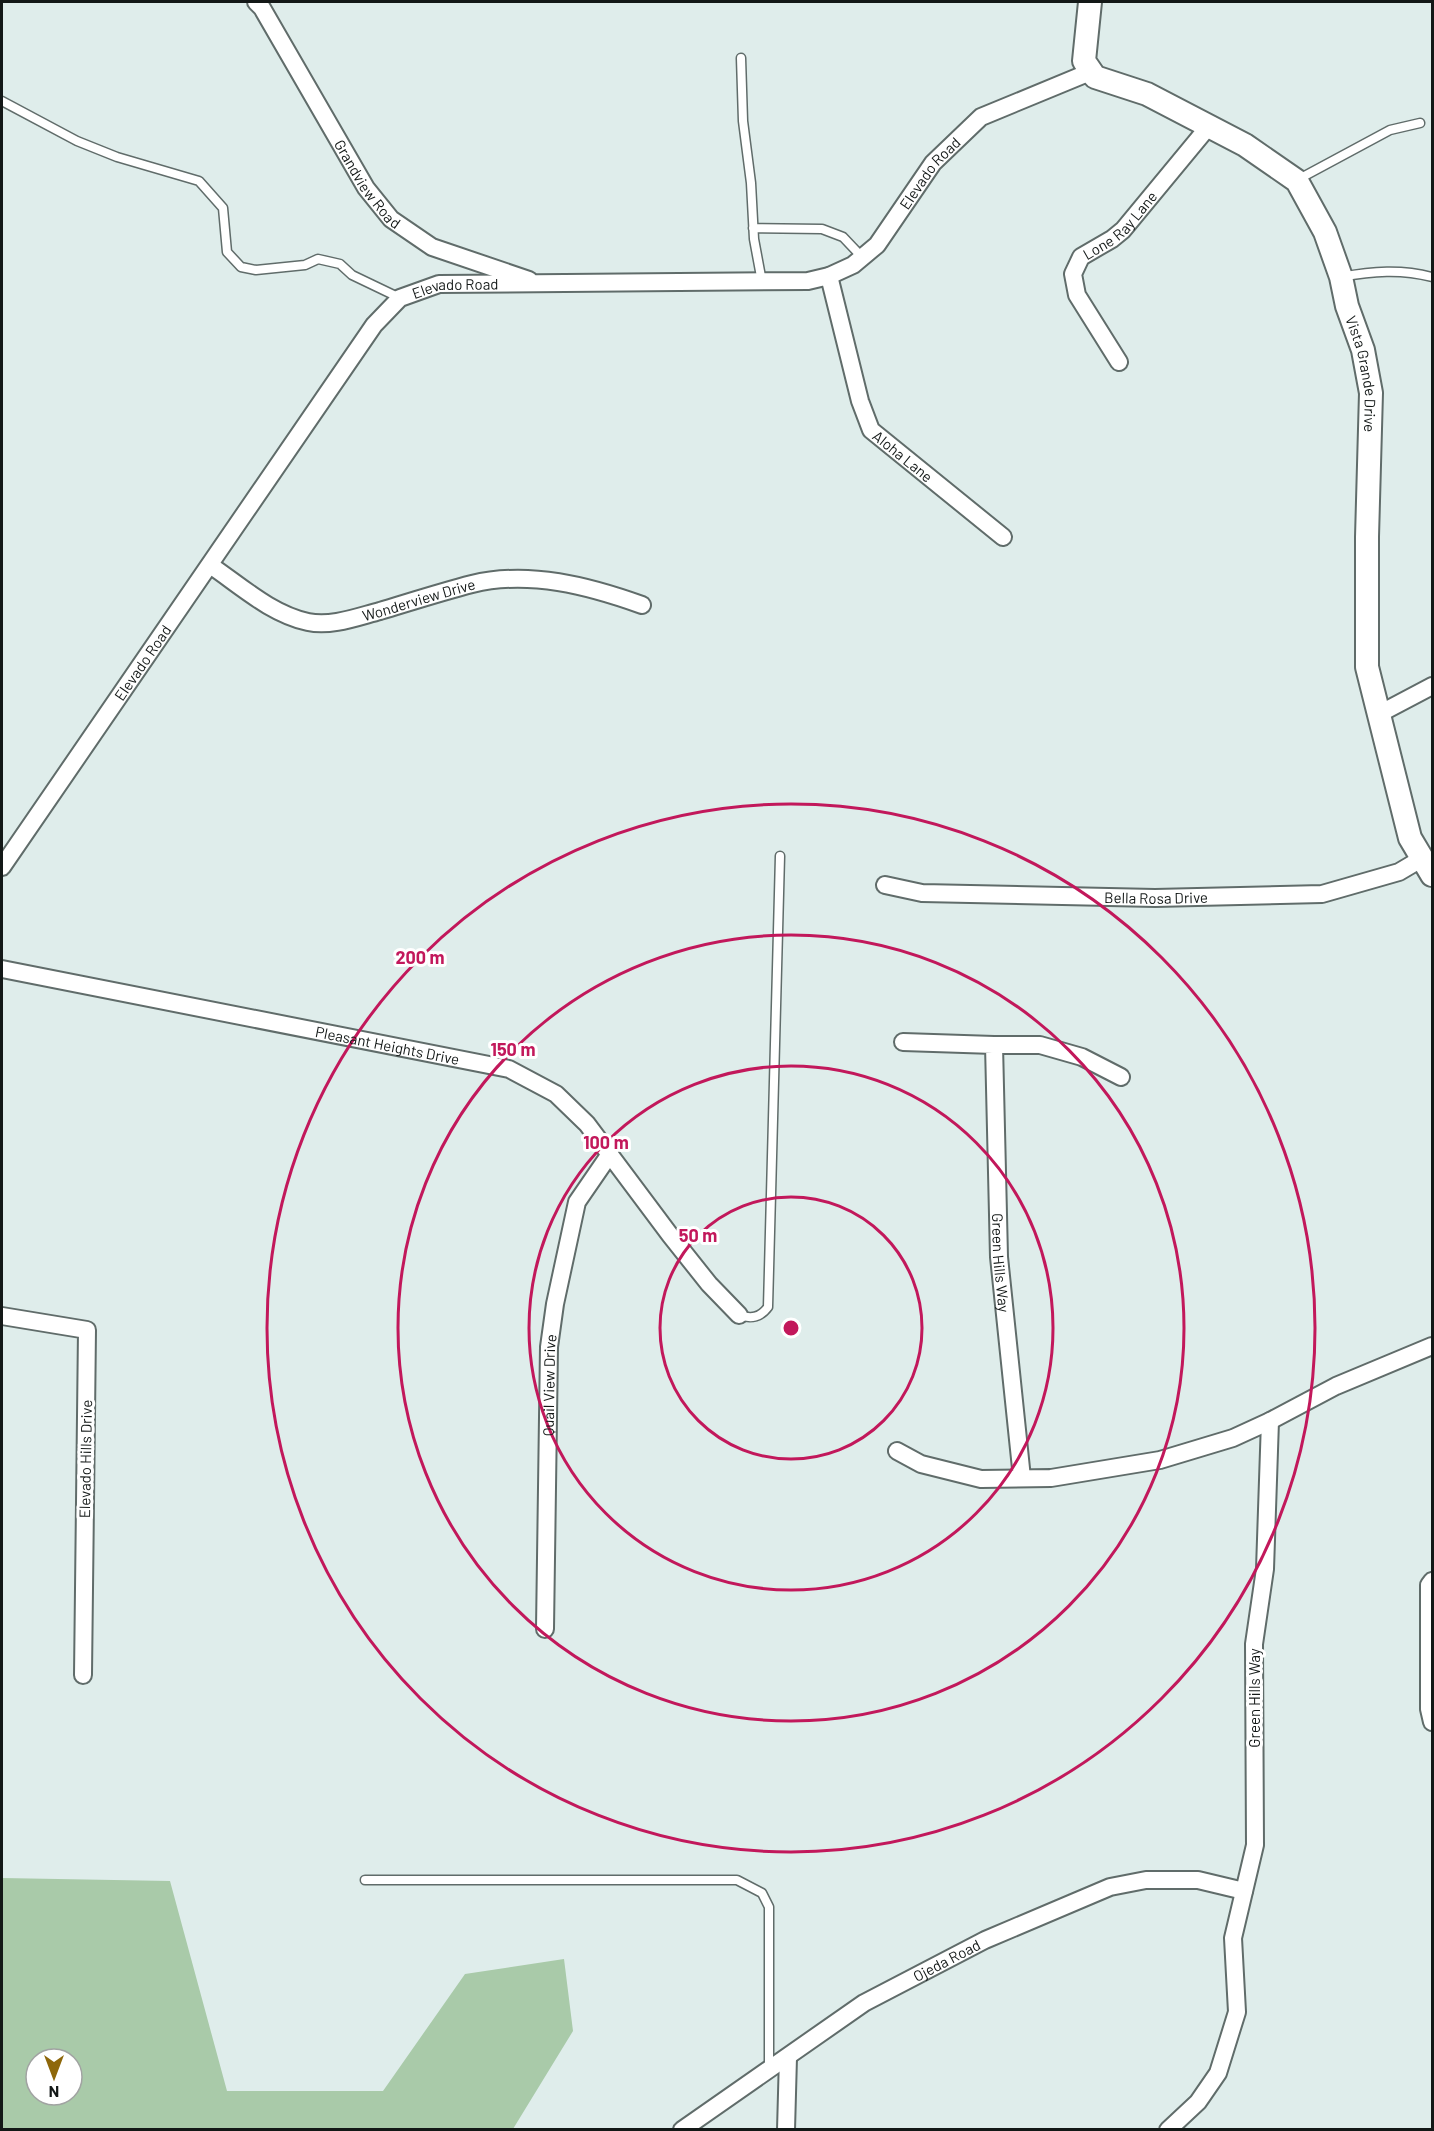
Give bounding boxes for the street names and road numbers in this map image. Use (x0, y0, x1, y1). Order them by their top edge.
street label: Elevado Road (895, 133, 964, 212)
street label: Grandview Road (331, 136, 404, 232)
street label: Lone Ray Lane (1079, 187, 1161, 263)
street label: Elevado Road (410, 275, 499, 302)
street label: Vista Grande Drive (1342, 313, 1380, 432)
street label: Aloha Lane (869, 426, 937, 486)
street label: Wonderview Drive (360, 575, 477, 625)
street label: Elevado Road (110, 621, 175, 704)
street label: Bella Rosa Drive (1104, 888, 1208, 907)
street label: Pleasant Heights Drive (314, 1022, 461, 1068)
street label: Green Hills Way (989, 1213, 1014, 1313)
street label: Quail View Drive (539, 1333, 560, 1436)
street label: Elevado Hills Drive (75, 1400, 95, 1518)
street label: Green Hills Way (1245, 1648, 1263, 1748)
street label: Ojeda Road (910, 1935, 983, 1985)

